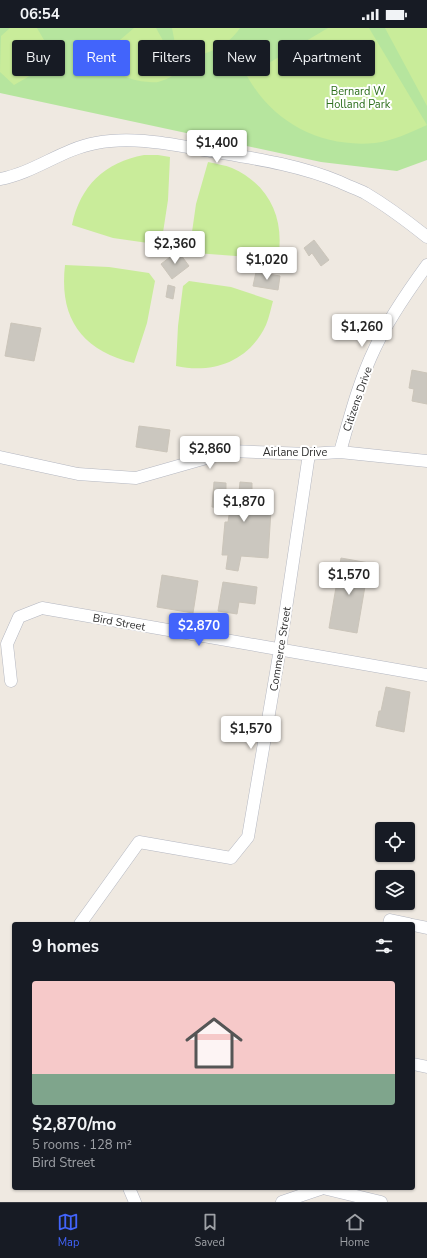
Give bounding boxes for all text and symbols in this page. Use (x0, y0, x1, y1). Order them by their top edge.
text: 06:54 (20, 4, 60, 24)
chip: Buy (12, 40, 65, 76)
chip: Rent (73, 40, 130, 76)
chip: Filters (138, 40, 205, 76)
chip: New (213, 40, 270, 76)
chip: Apartment (278, 40, 375, 76)
park label: Bernard W Holland Park (326, 84, 391, 112)
pin: $1,400 (184, 130, 250, 164)
text: $1,400 (196, 134, 238, 152)
pin: $2,360 (142, 231, 208, 265)
text: $2,360 (154, 235, 196, 253)
pin: $1,020 (234, 247, 300, 281)
text: $1,020 (246, 251, 288, 269)
pin: $1,260 (329, 314, 395, 348)
text: $1,260 (341, 318, 383, 336)
street label: Citizens Drive (339, 365, 376, 434)
pin: $2,860 (177, 436, 243, 470)
text: $2,860 (189, 440, 231, 458)
street label: Airlane Drive (263, 445, 327, 460)
pin: $1,870 (211, 489, 277, 523)
text: $1,870 (223, 493, 265, 511)
pin: $1,570 (316, 562, 382, 596)
text: $1,570 (328, 566, 370, 584)
street label: Commerce Street (266, 606, 295, 692)
street label: Bird Street (91, 610, 147, 635)
pin: $2,870 (166, 613, 232, 647)
text: $2,870 (178, 617, 220, 635)
pin: $1,570 (218, 716, 284, 750)
text: $1,570 (230, 720, 272, 738)
map controls (375, 822, 415, 910)
button: locate (375, 822, 415, 862)
button: layers (375, 870, 415, 910)
text: 9 homes (32, 935, 99, 958)
icon: filters (373, 935, 395, 957)
icon: home (178, 1007, 250, 1079)
text: $2,870/mo (32, 1113, 116, 1136)
text: 5 rooms · 128 m² (32, 1136, 132, 1154)
text: Bird Street (32, 1154, 95, 1172)
tab: Map (57, 1211, 79, 1250)
tab: Saved (194, 1211, 225, 1250)
tab: Home (340, 1211, 370, 1250)

